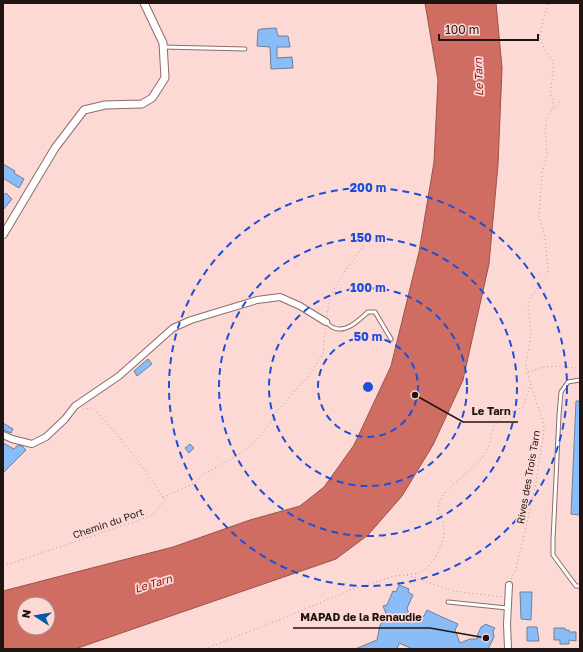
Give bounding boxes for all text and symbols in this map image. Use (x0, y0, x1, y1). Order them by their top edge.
scale bar (439, 16, 538, 42)
text: 100 m (445, 22, 479, 37)
water label: Le Tarn (471, 56, 485, 96)
text: 200 m (350, 180, 386, 195)
text: 150 m (351, 230, 385, 245)
text: 100 m (350, 280, 386, 295)
text: 50 m (354, 329, 382, 344)
centre of rings (361, 380, 375, 394)
callout: Le Tarn (463, 399, 518, 422)
text: Le Tarn (471, 404, 511, 417)
street label: Rives des Trois Tarn (514, 429, 542, 525)
street label: Chemin du Port (71, 505, 145, 541)
water label: Le Tarn (133, 571, 174, 595)
north arrow (16, 596, 56, 636)
callout: MAPAD de la Renaudie (293, 605, 430, 628)
text: N (19, 608, 33, 619)
text: MAPAD de la Renaudie (300, 610, 422, 623)

